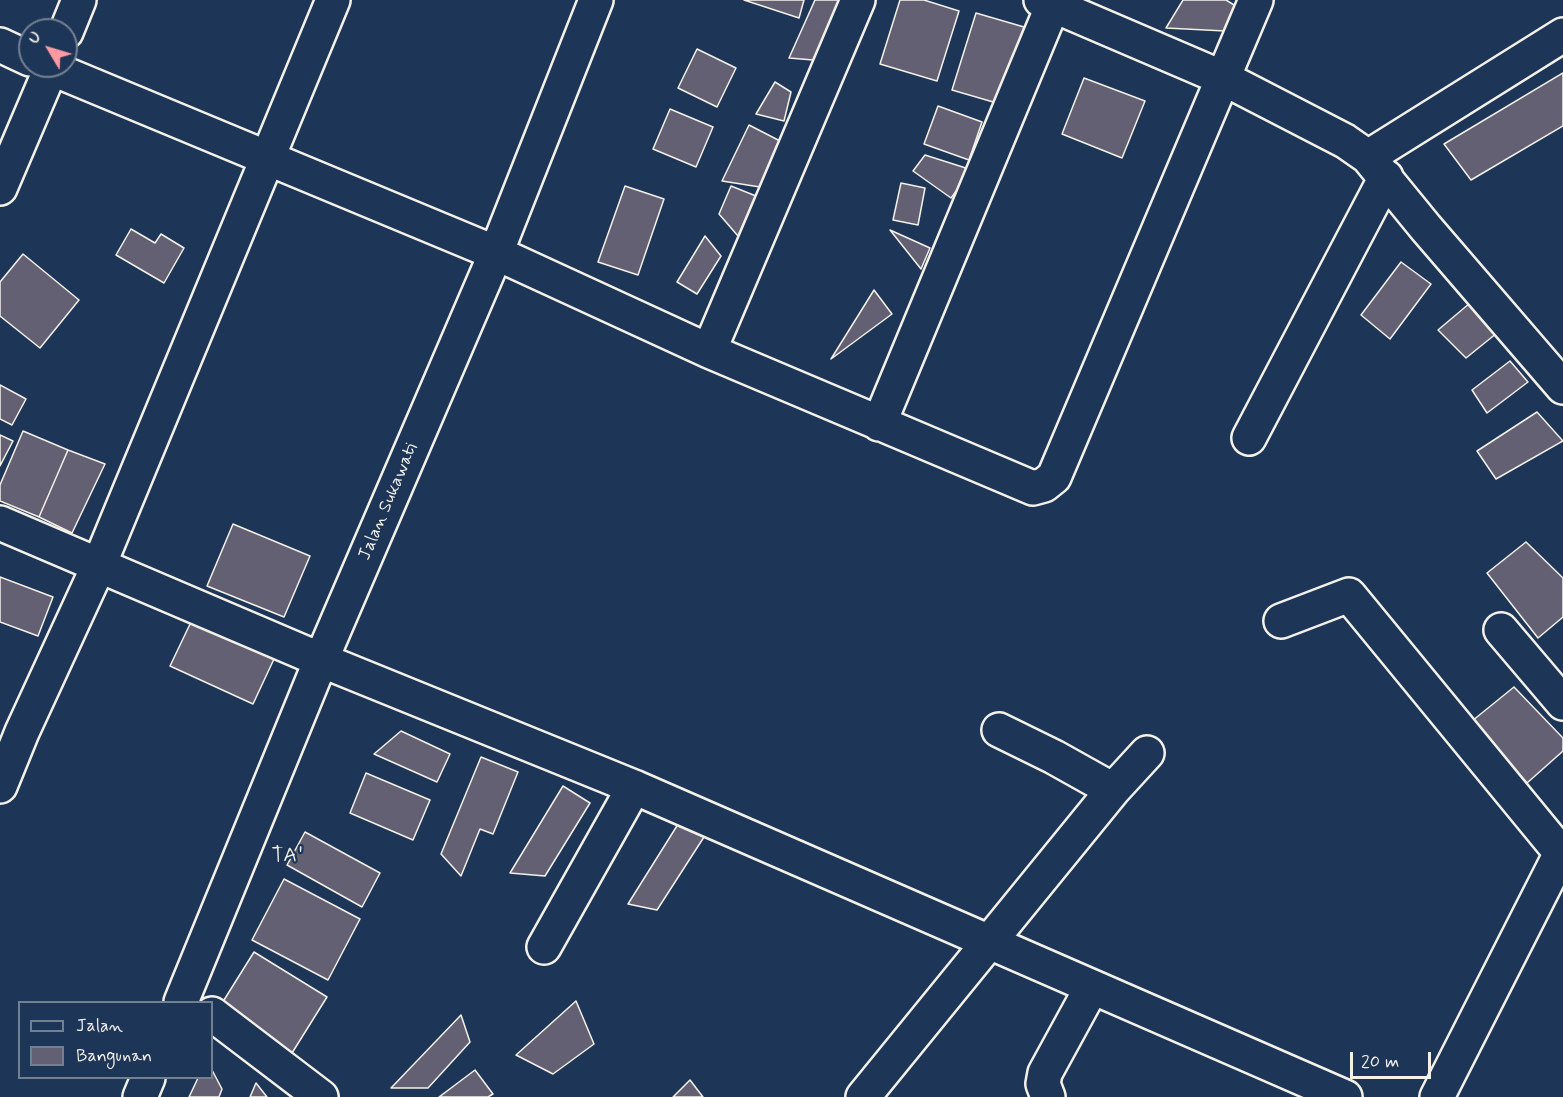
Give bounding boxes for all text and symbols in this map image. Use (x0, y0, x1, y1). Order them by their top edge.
north arrow (18, 18, 78, 78)
text: U (24, 27, 46, 48)
street label: Jalan Sukawati (355, 440, 423, 564)
district label: TA' (272, 844, 304, 870)
legend (18, 1001, 213, 1079)
text: Jalan (76, 1014, 123, 1038)
scale bar (1353, 1040, 1434, 1078)
text: Bangunan (76, 1044, 152, 1068)
text: 20 m (1361, 1050, 1399, 1074)

